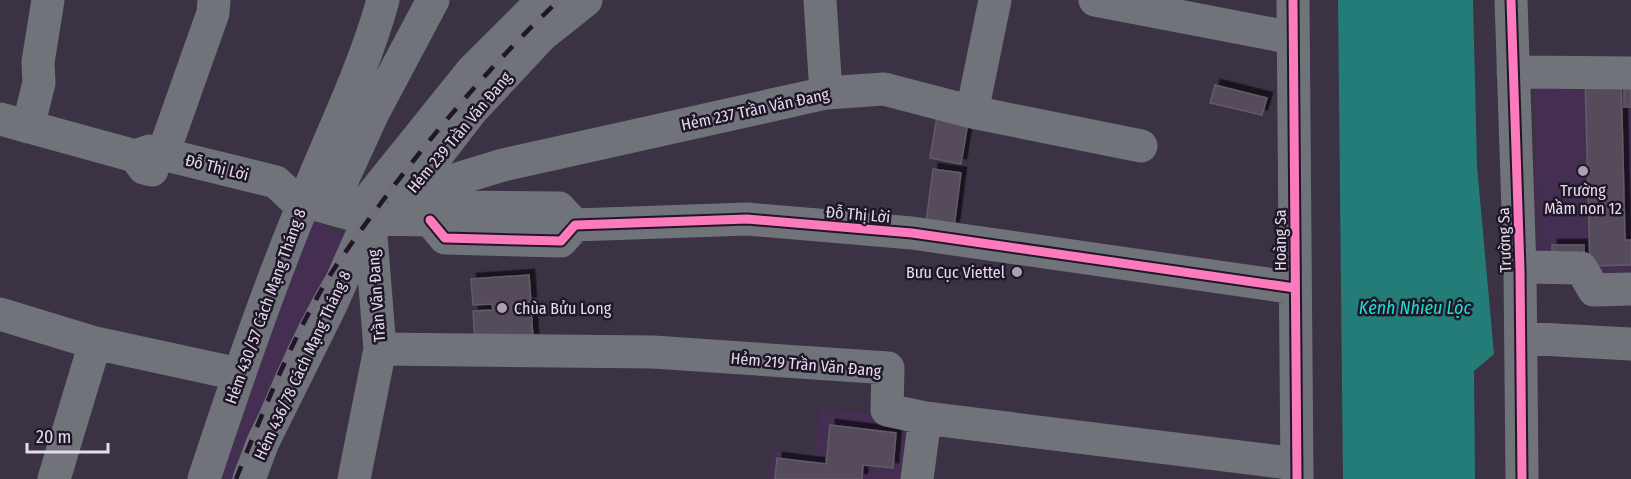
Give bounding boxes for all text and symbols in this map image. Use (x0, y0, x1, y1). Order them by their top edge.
street label: Hẻm 239 Trần Văn Đang (402, 67, 516, 197)
street label: Hẻm 237 Trần Văn Đang (679, 83, 831, 134)
street label: Đỗ Thị Lời (183, 150, 251, 185)
marker: Trường Mầm non 12 (1576, 164, 1590, 178)
place label: Trường Mầm non 12 (1544, 181, 1622, 218)
street label: Đỗ Thị Lời (825, 202, 891, 227)
street label: Hẻm 430/57 Cách Mạng Tháng 8 (221, 206, 310, 406)
street label: Trường Sa (1494, 207, 1515, 273)
street label: Hoàng Sa (1271, 209, 1290, 271)
street label: Trần Văn Ðang (363, 249, 389, 343)
place label: Bưu Cục Viettel (906, 263, 1005, 282)
marker: Bưu Cục Viettel (1010, 265, 1024, 279)
street label: Hẻm 436/78 Cách Mạng Tháng 8 (250, 268, 355, 463)
water label: Kênh Nhiêu Lộc (1359, 297, 1471, 319)
place label: Chùa Bửu Long (514, 299, 612, 318)
marker: Chùa Bửu Long (495, 301, 509, 315)
street label: Hẻm 219 Trần Văn Ðang (730, 347, 882, 381)
scale bar (27, 416, 108, 454)
text: 20 m (36, 426, 71, 448)

